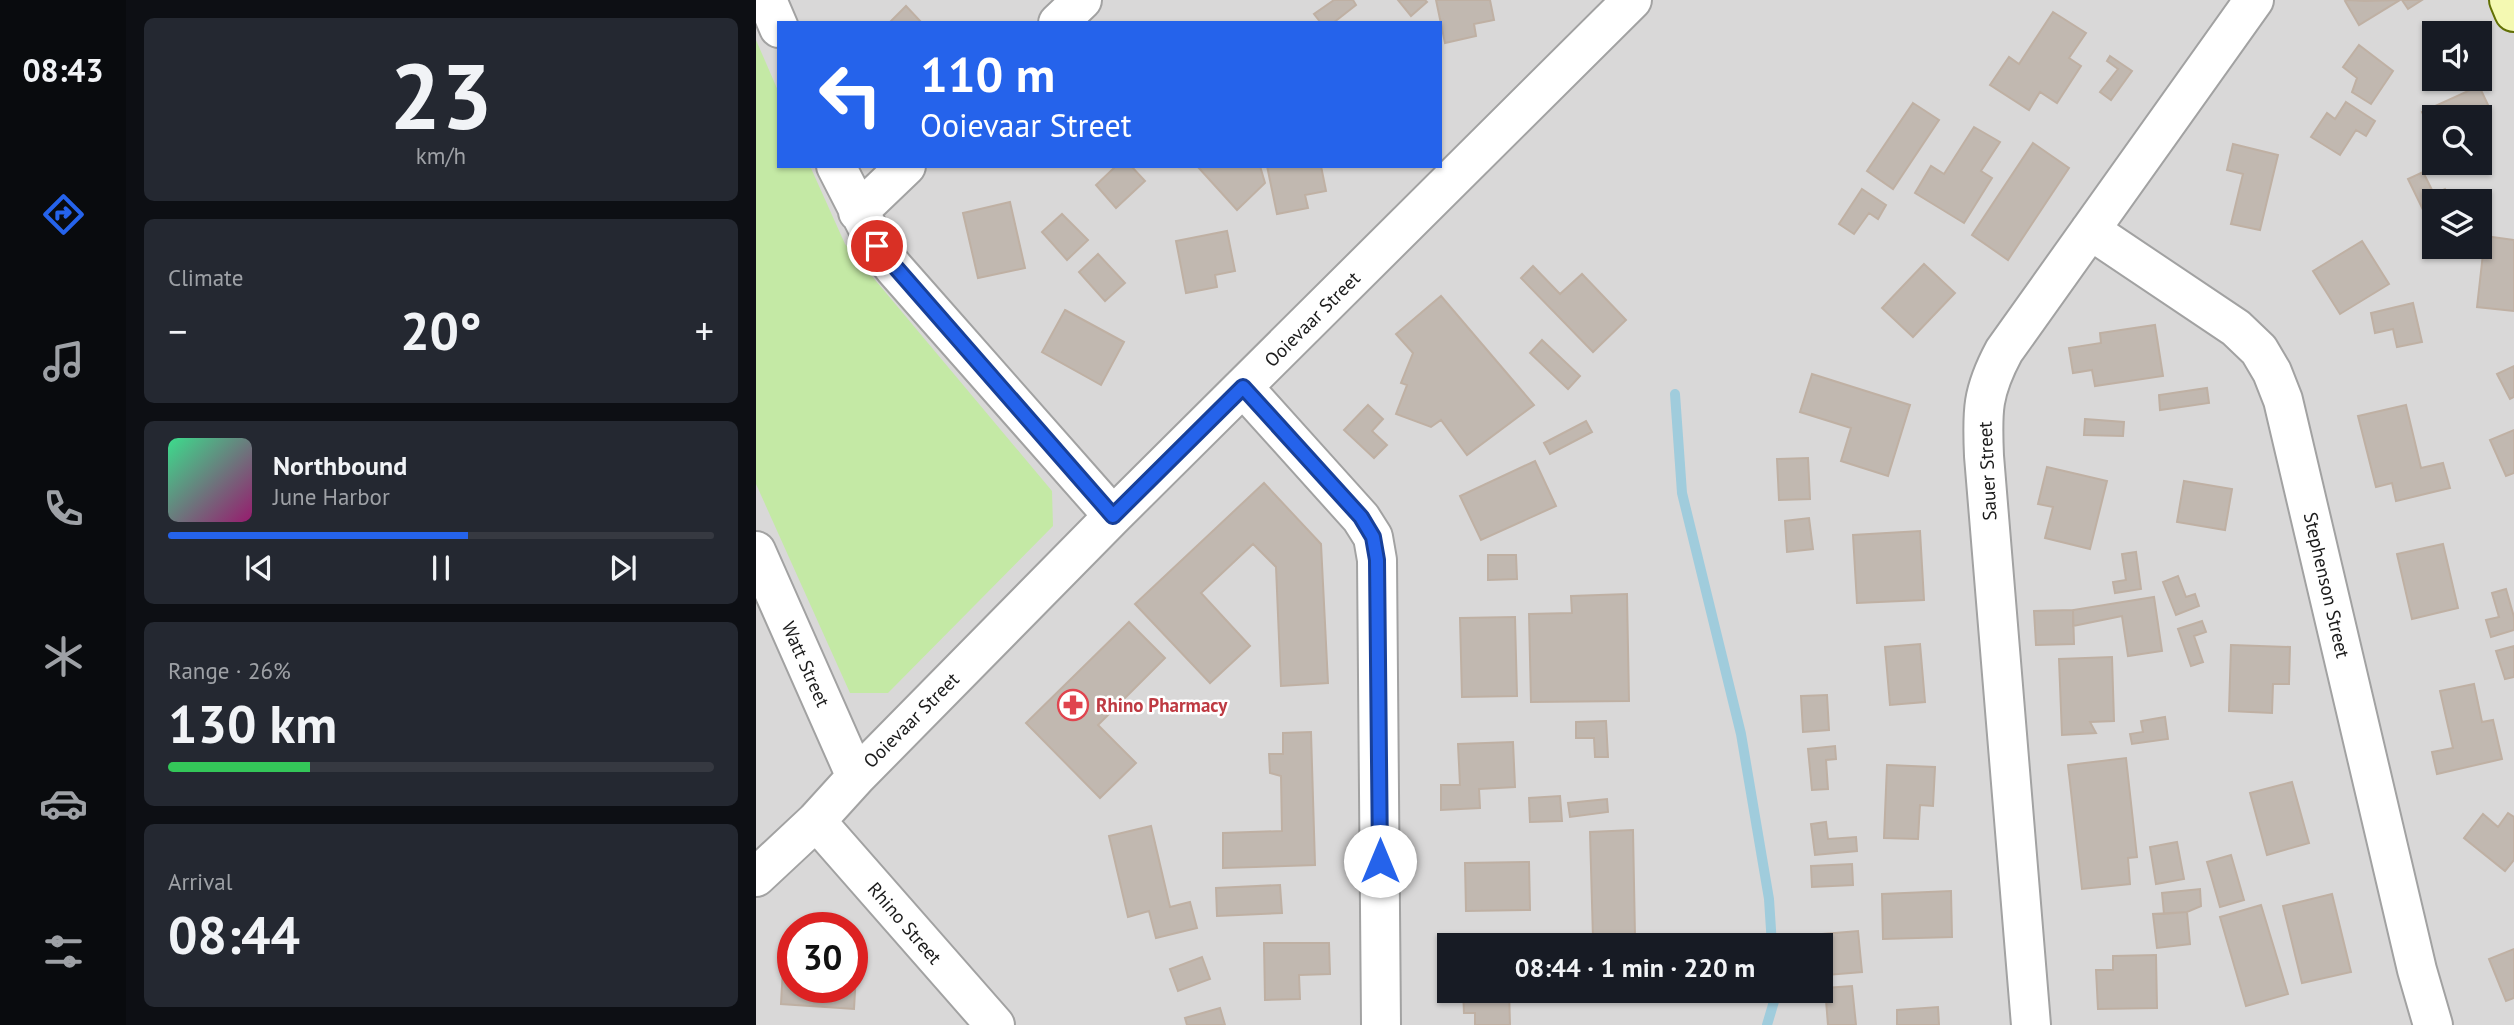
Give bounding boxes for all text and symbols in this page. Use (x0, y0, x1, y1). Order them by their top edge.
map controls (2422, 21, 2492, 259)
button: sound (2422, 21, 2492, 91)
text: 23 (389, 36, 493, 154)
text: 110 m (920, 42, 1055, 106)
text: 08:43 (22, 49, 104, 91)
icon: left (805, 49, 896, 140)
text: Ooievaar Street (920, 104, 1132, 146)
button: search (2422, 105, 2492, 175)
text: km/h (416, 141, 466, 170)
button: layers (2422, 189, 2492, 259)
icon: directions (39, 190, 88, 239)
pin (847, 216, 907, 276)
icon: arrive (858, 227, 896, 265)
text: Climate (168, 263, 243, 292)
street label: Ooievaar Street (1259, 266, 1365, 372)
text: 20° (400, 297, 482, 364)
text: − (168, 306, 187, 355)
text: + (695, 306, 714, 355)
icon: music (39, 337, 88, 386)
street label: Sauer Street (1972, 420, 2002, 521)
text: Northbound (273, 449, 407, 482)
text: June Harbor (273, 482, 390, 511)
icon: phone (39, 484, 88, 533)
street label: Stephenson Street (2299, 510, 2356, 661)
icon: previous (240, 549, 278, 587)
icon: pause (422, 549, 460, 587)
icon: next (604, 549, 642, 587)
street label: Watt Street (777, 618, 836, 711)
icon: climate (39, 632, 88, 681)
text: Range · 26% (168, 656, 291, 685)
street label: Ooievaar Street (858, 667, 964, 773)
pharmacy icon: Rhino Pharmacy (1056, 688, 1090, 722)
text: 130 km (168, 690, 337, 757)
place label: Rhino Pharmacy (1096, 693, 1228, 717)
icon: car (39, 779, 88, 828)
position arrow (1343, 824, 1417, 898)
text: Arrival (168, 867, 232, 896)
street label: Rhino Street (863, 877, 948, 969)
text: 08:44 (168, 901, 300, 968)
speed limit sign: 30 (777, 912, 868, 1003)
icon: filters (39, 927, 88, 976)
text: 08:44 · 1 min · 220 m (1515, 951, 1755, 984)

